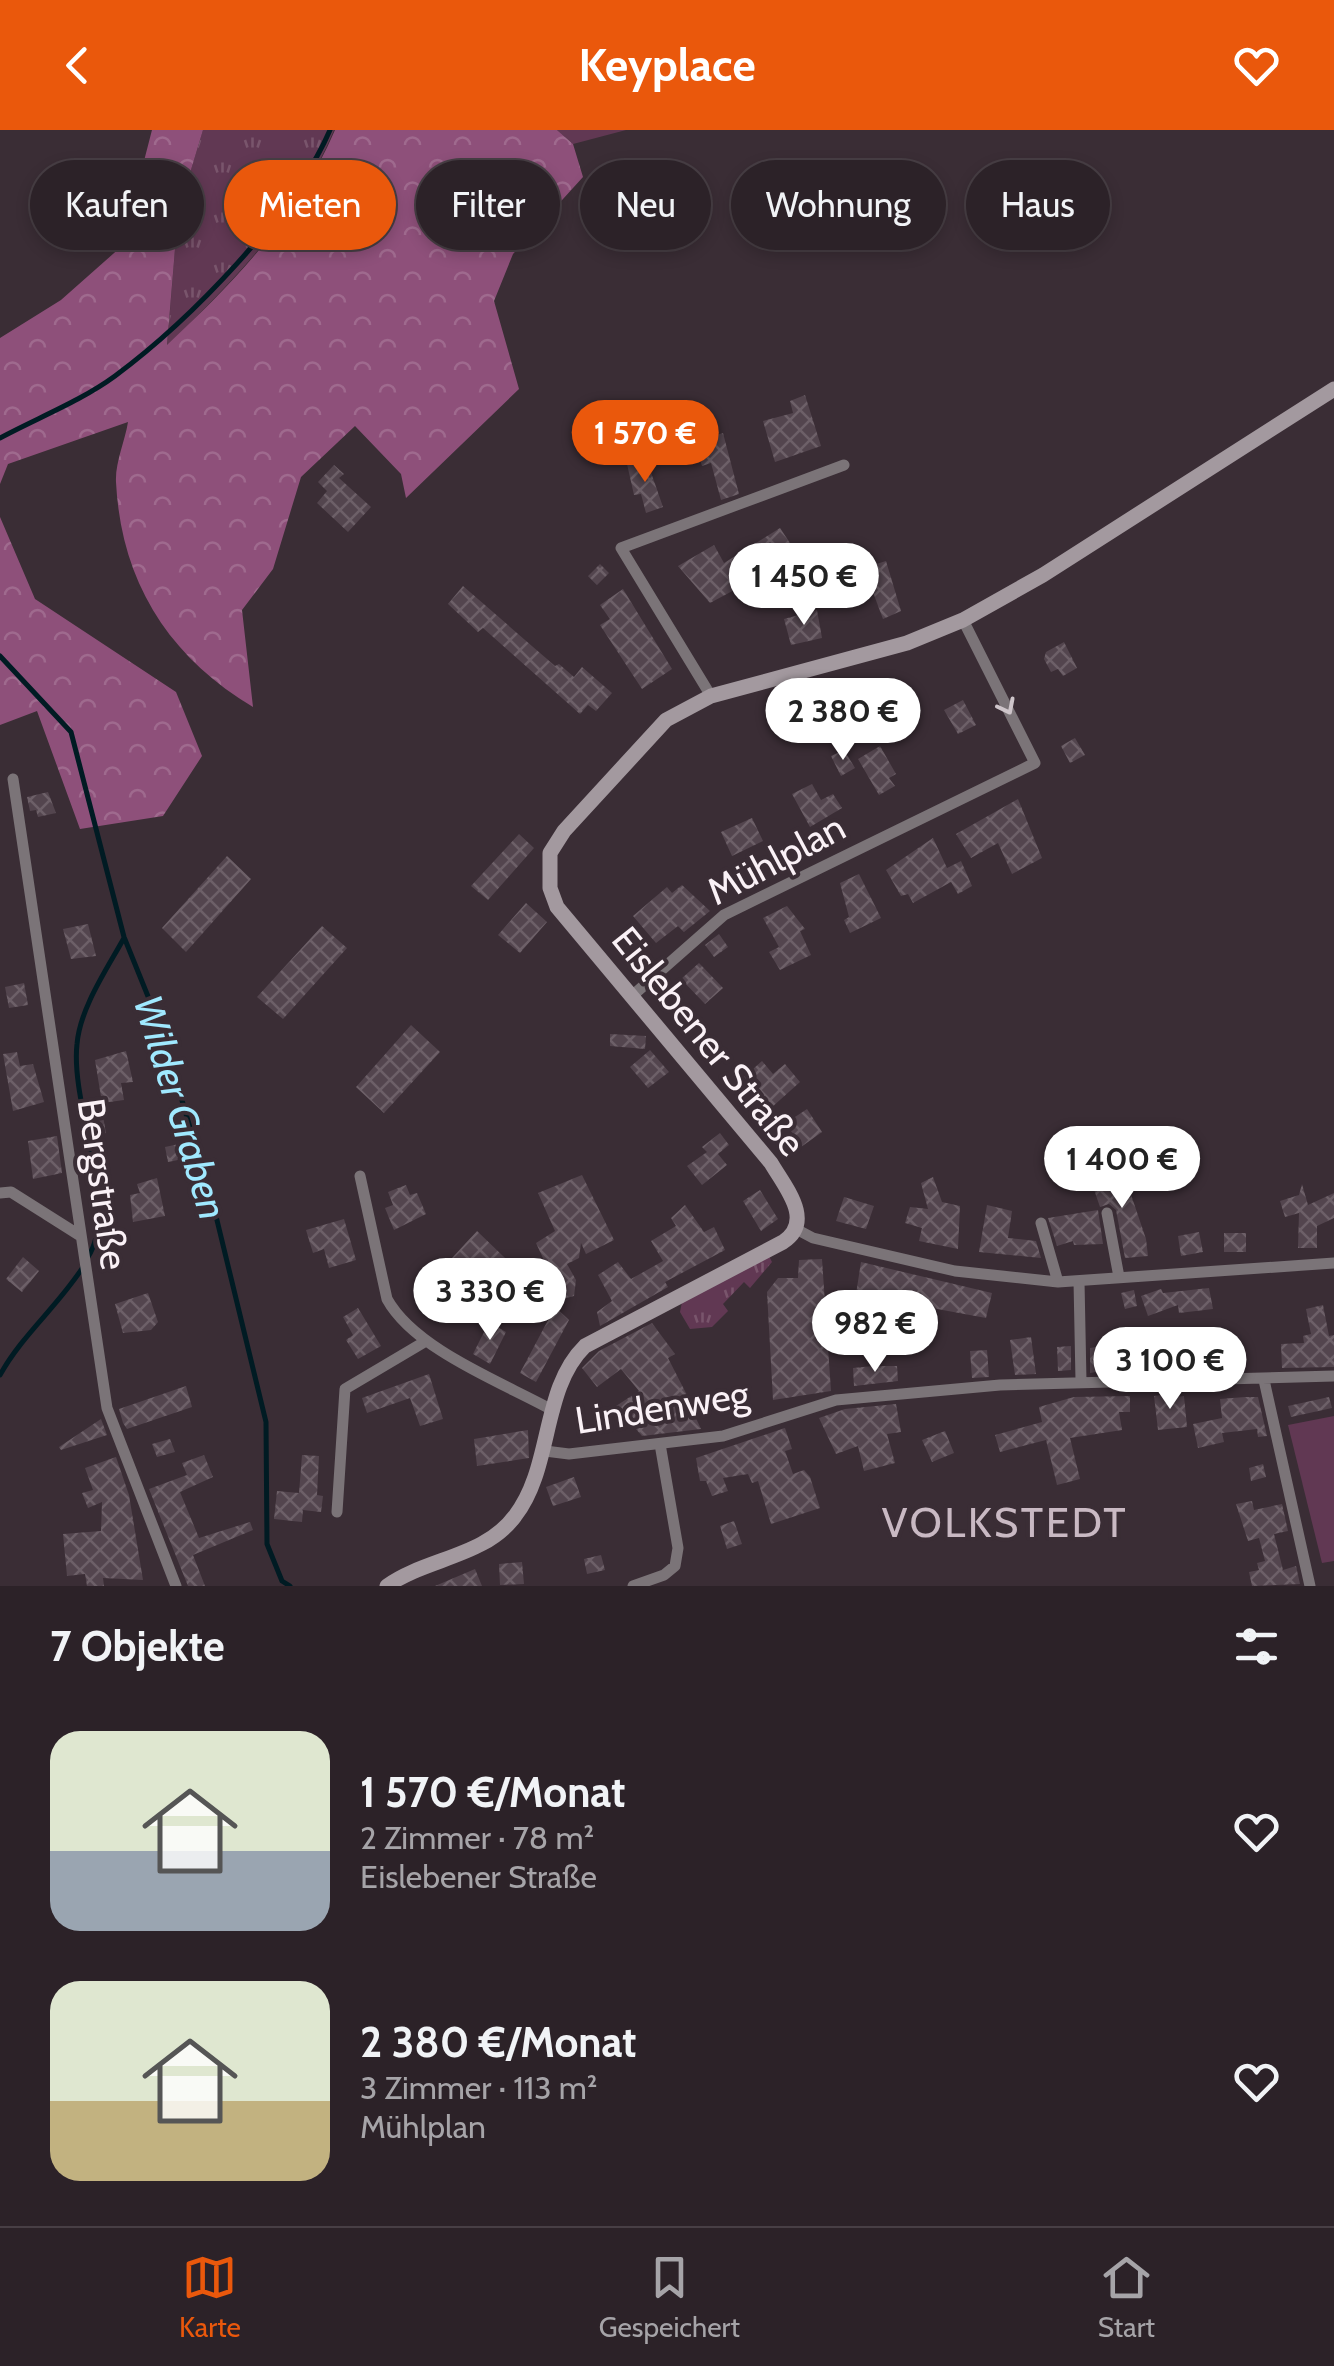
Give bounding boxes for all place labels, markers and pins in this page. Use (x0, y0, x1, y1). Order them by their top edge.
pin: 1 570 € (553, 400, 737, 485)
pin: 1 450 € (712, 543, 896, 628)
pin: 2 380 € (751, 678, 935, 763)
pin: 1 400 € (1030, 1126, 1214, 1211)
pin: 3 330 € (398, 1258, 582, 1343)
pin: 982 € (805, 1290, 945, 1375)
pin: 3 100 € (1078, 1327, 1262, 1412)

